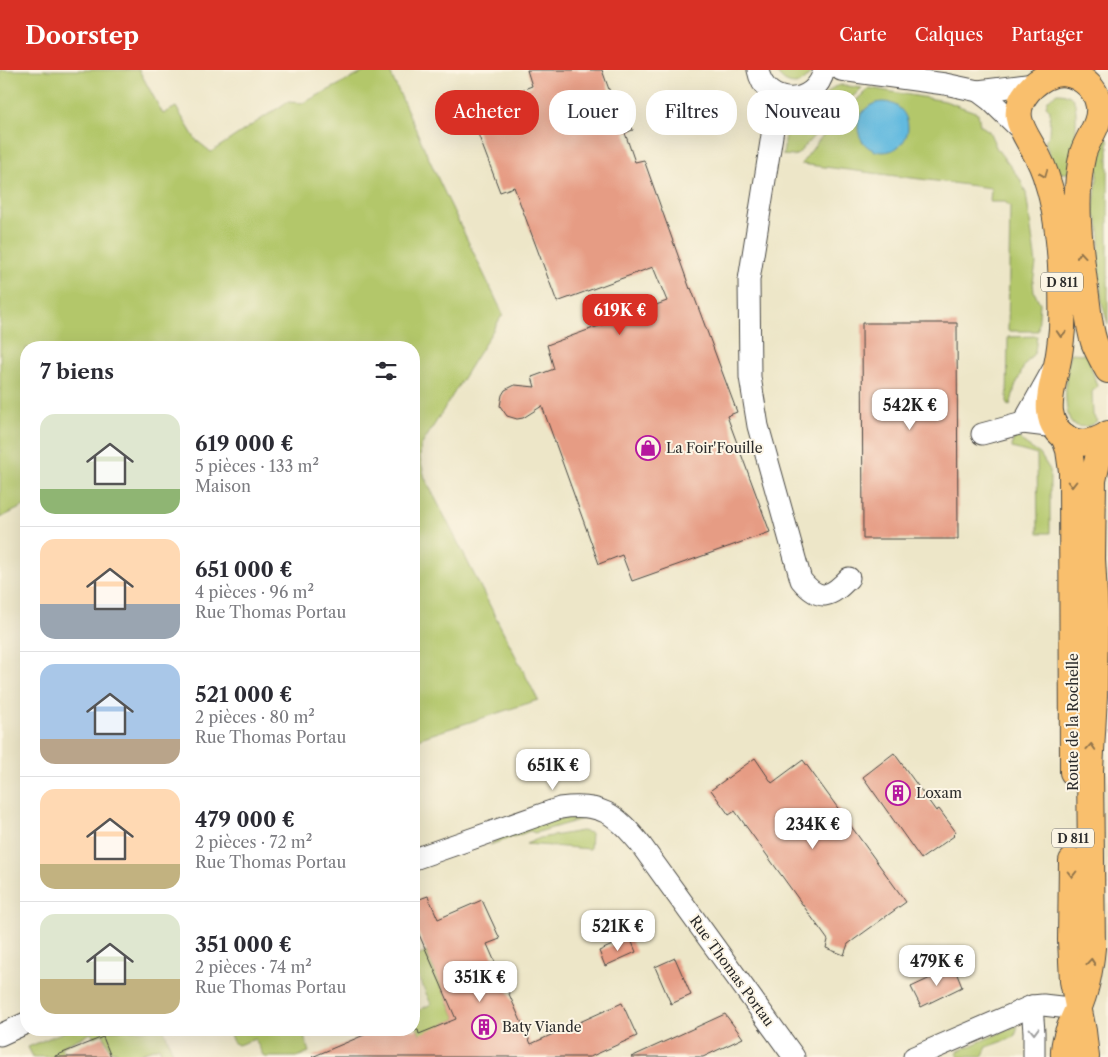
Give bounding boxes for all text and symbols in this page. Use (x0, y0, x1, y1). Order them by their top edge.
text: Doorstep (25, 21, 139, 50)
text: Carte (839, 24, 887, 46)
text: Calques (915, 24, 983, 46)
text: Partager (1011, 24, 1083, 46)
chip: Acheter (435, 90, 539, 135)
chip: Louer (549, 90, 636, 135)
chip: Filtres (646, 90, 737, 135)
chip: Nouveau (747, 90, 859, 135)
one-way arrow (1038, 169, 1049, 178)
one-way arrow (1076, 251, 1087, 259)
road number: D 811 (1041, 272, 1083, 292)
pin: 619K € (579, 294, 661, 336)
text: 619K € (594, 300, 646, 320)
one-way arrow (1056, 331, 1067, 339)
icon: filters (372, 357, 400, 385)
text: 7 biens (40, 359, 114, 384)
pin: 542K € (869, 388, 951, 431)
text: 542K € (883, 395, 937, 415)
text: 619 000 € (195, 431, 294, 456)
icon: home (80, 434, 140, 494)
shop icon: La Foir'Fouille (635, 435, 661, 461)
place label: La Foir'Fouille (666, 439, 763, 457)
text: 5 pièces · 133 m² (195, 456, 319, 476)
text: Maison (195, 476, 251, 496)
one-way arrow (1067, 480, 1077, 488)
text: 651 000 € (195, 557, 293, 582)
icon: home (80, 559, 140, 619)
text: 4 pièces · 96 m² (195, 582, 314, 602)
text: Rue Thomas Portau (195, 602, 346, 622)
street label: Route de la Rochelle (1064, 653, 1082, 791)
text: 521 000 € (195, 682, 292, 707)
icon: home (80, 684, 140, 744)
text: 2 pièces · 80 m² (195, 707, 315, 727)
text: Rue Thomas Portau (195, 727, 346, 747)
one-way arrow (1086, 743, 1097, 751)
pin: 651K € (512, 748, 594, 791)
text: 651K € (527, 755, 579, 775)
building icon: Loxam (885, 780, 911, 806)
place label: Loxam (916, 784, 962, 802)
text: 479 000 € (195, 807, 295, 832)
pin: 234K € (772, 808, 854, 850)
icon: home (80, 809, 140, 869)
text: 234K € (786, 814, 840, 834)
road number: D 811 (1052, 828, 1094, 848)
text: 2 pièces · 72 m² (195, 832, 312, 852)
text: Rue Thomas Portau (195, 852, 346, 872)
one-way arrow (1067, 870, 1077, 878)
pin: 521K € (577, 910, 659, 952)
street label: Rue Thomas Portau (686, 912, 778, 1030)
text: 521K € (592, 916, 644, 936)
text: 351 000 € (195, 932, 292, 957)
icon: home (80, 934, 140, 994)
pin: 479K € (896, 944, 978, 987)
text: 479K € (910, 951, 964, 971)
text: 2 pièces · 74 m² (195, 957, 312, 977)
one-way arrow (1085, 958, 1096, 966)
pin: 351K € (439, 960, 521, 1003)
text: 351K € (454, 967, 506, 987)
text: Rue Thomas Portau (195, 977, 346, 997)
building icon: Baty Viande (471, 1014, 497, 1040)
place label: Baty Viande (502, 1018, 582, 1036)
one-way arrow (1028, 1028, 1039, 1036)

